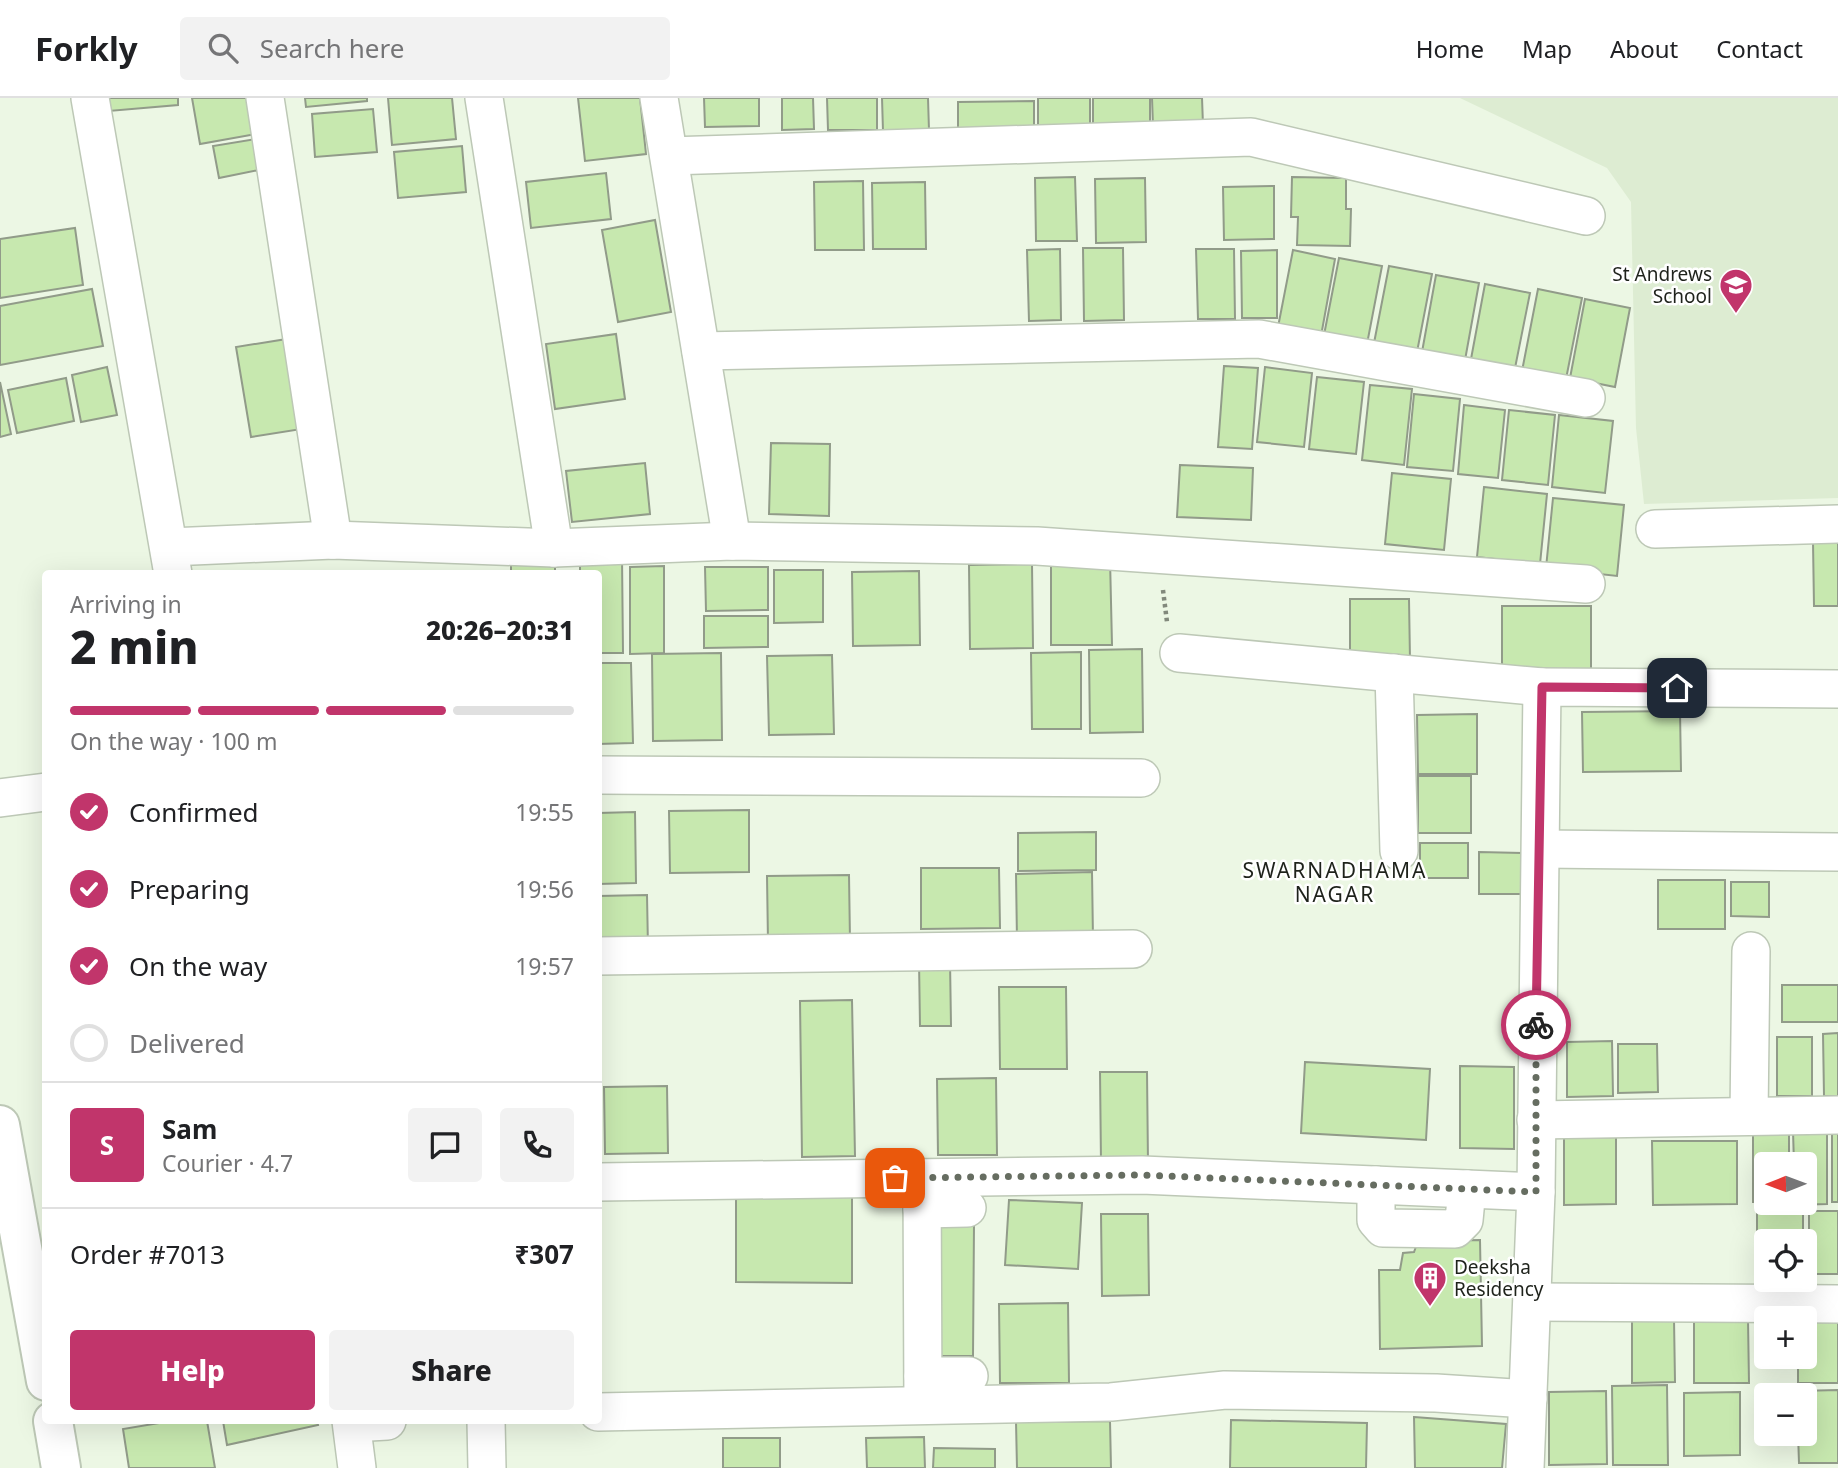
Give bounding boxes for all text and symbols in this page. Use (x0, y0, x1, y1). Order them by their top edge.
search box (180, 17, 670, 80)
text: Forkly (35, 26, 138, 71)
icon: search (204, 29, 242, 67)
text: Search here (260, 30, 404, 66)
text: Home (1416, 32, 1484, 65)
text: Map (1522, 32, 1572, 65)
text: About (1610, 32, 1678, 65)
text: Contact (1716, 32, 1803, 65)
place label: St Andrews School (1612, 261, 1712, 309)
school or university icon: St Andrews School (1717, 266, 1755, 315)
text: Arriving in (70, 588, 182, 620)
text: 20:26–20:31 (426, 612, 574, 648)
text: 2 min (70, 615, 199, 677)
pin (1647, 658, 1707, 718)
icon: home (1658, 669, 1696, 707)
text: On the way · 100 m (70, 725, 277, 757)
icon: check (70, 793, 108, 831)
text: Confirmed (129, 794, 259, 830)
text: 19:55 (515, 796, 574, 828)
district label: SWARNADHAMA NAGAR (1243, 856, 1427, 908)
icon: check (70, 870, 108, 908)
text: Preparing (129, 871, 250, 907)
text: 19:56 (515, 873, 574, 905)
icon: check (70, 947, 108, 985)
text: On the way (129, 948, 267, 984)
text: 19:57 (515, 950, 574, 982)
courier (1501, 990, 1571, 1060)
icon: bike (1517, 1006, 1555, 1044)
text: Delivered (129, 1025, 245, 1061)
button: chat (408, 1108, 482, 1182)
button: phone (500, 1108, 574, 1182)
text: Sam (162, 1111, 217, 1147)
text: S (100, 1127, 114, 1163)
text: Courier · 4.7 (162, 1147, 293, 1179)
pin (865, 1148, 925, 1208)
north arrow (1754, 1152, 1816, 1214)
map controls (1754, 1152, 1817, 1446)
icon: bag (876, 1159, 914, 1197)
button: locate (1754, 1229, 1817, 1292)
text: Order #7013 (70, 1236, 225, 1272)
text: ₹307 (515, 1236, 574, 1272)
place label: Deeksha Residency (1454, 1254, 1544, 1302)
building icon: Deeksha Residency (1411, 1259, 1449, 1308)
button: + (1754, 1306, 1817, 1369)
button: Help (70, 1330, 315, 1410)
button: Share (329, 1330, 574, 1410)
button: − (1754, 1383, 1817, 1446)

